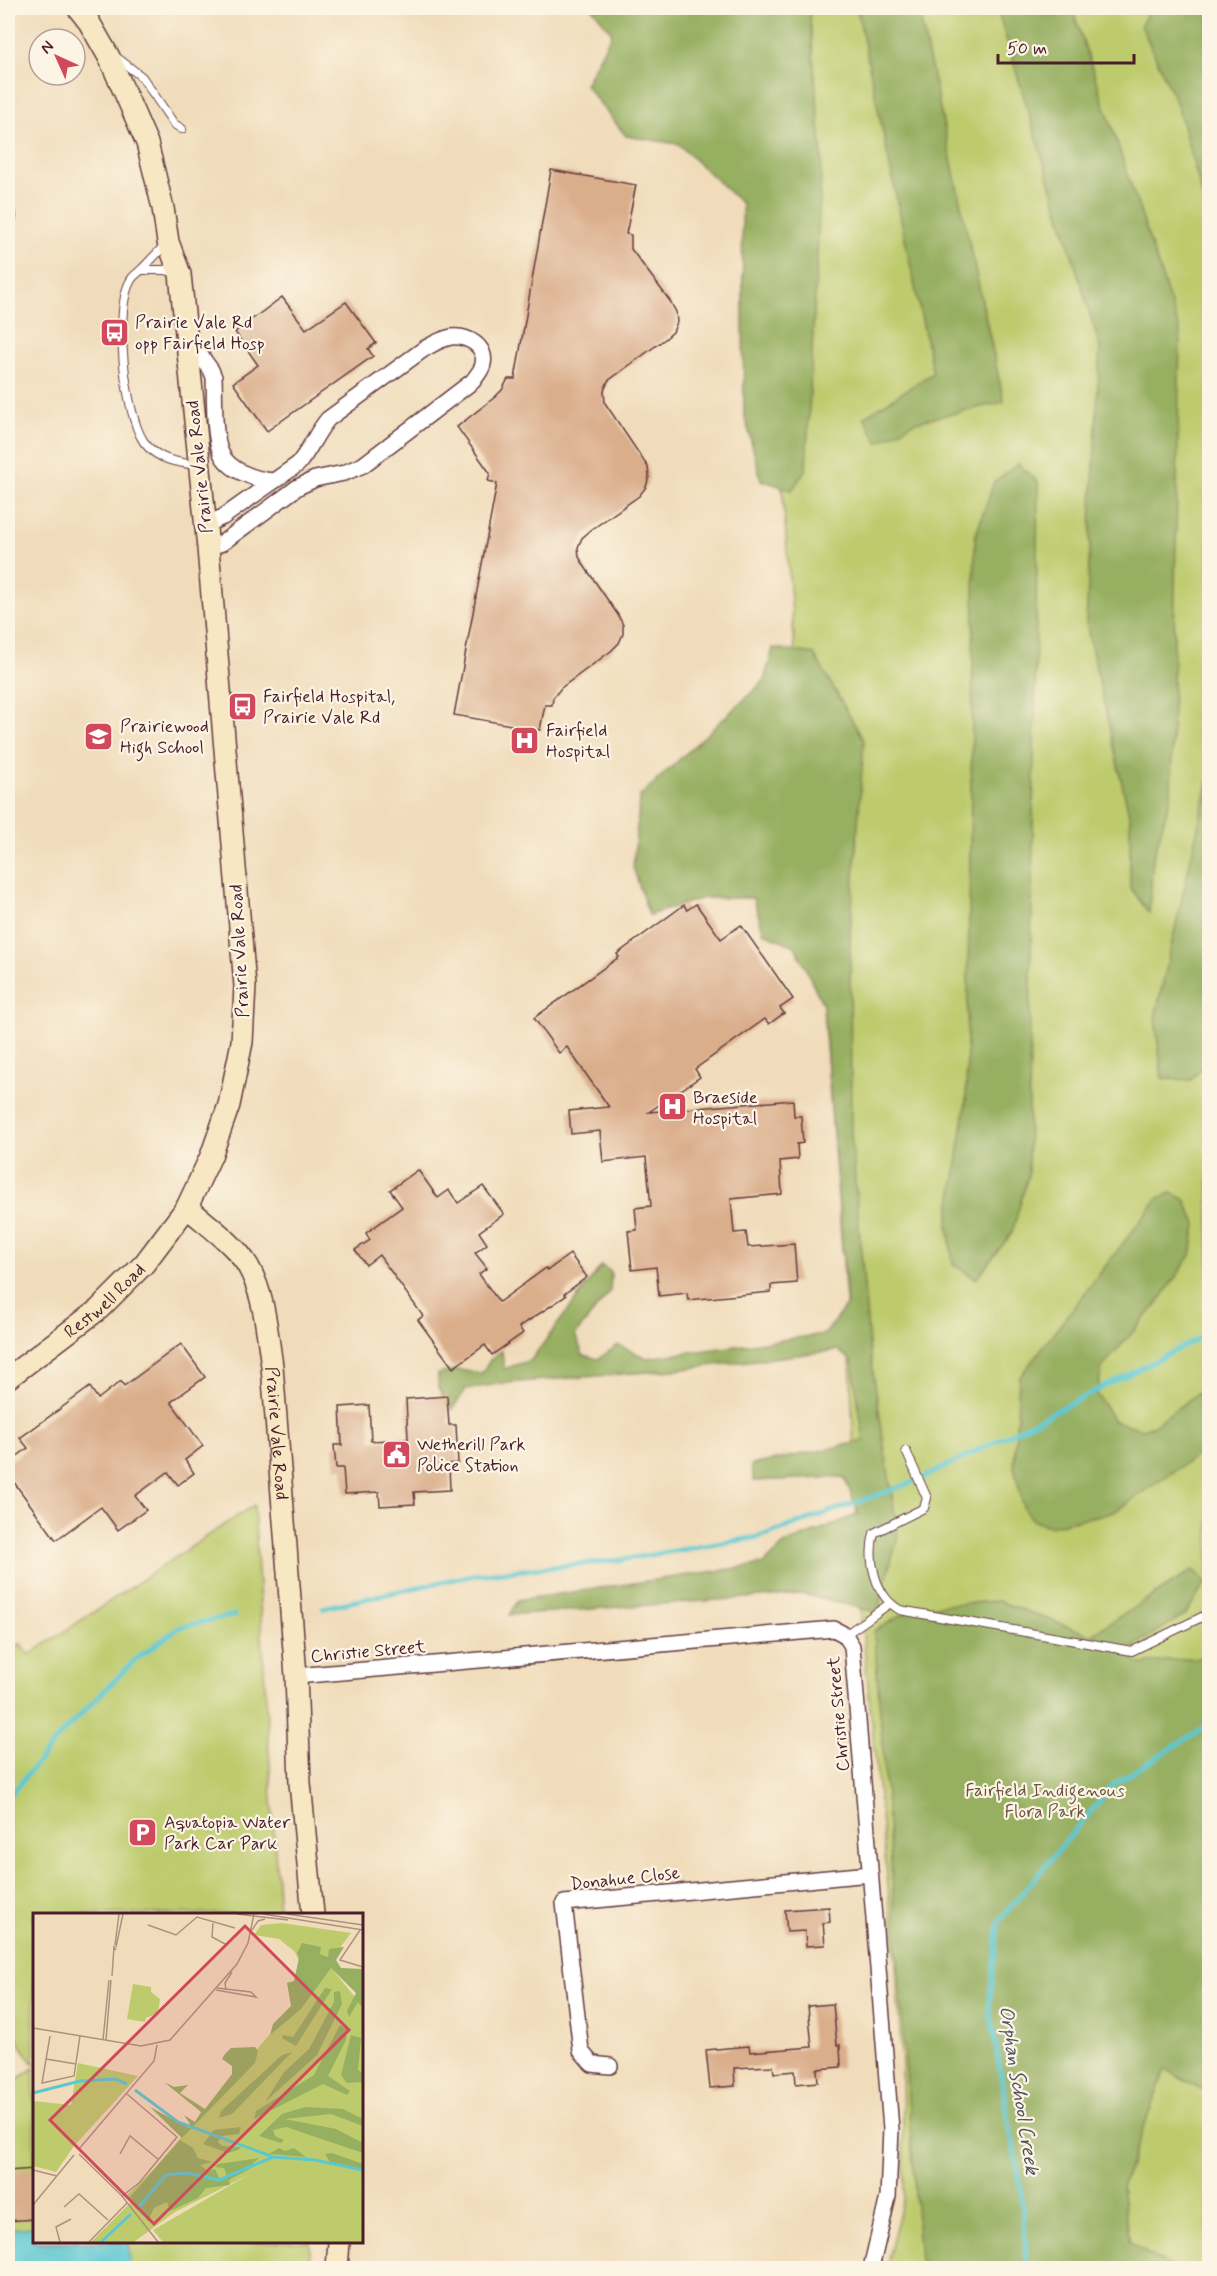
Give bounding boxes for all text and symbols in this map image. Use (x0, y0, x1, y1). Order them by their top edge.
north arrow (27, 27, 87, 87)
scale bar (998, 27, 1134, 65)
text: N (36, 36, 59, 59)
text: 50 m (1007, 37, 1047, 61)
place label: Prairie Vale Rd opp Fairfield Hosp (135, 311, 265, 356)
bus stop icon: Prairie Vale Rd opp Fairfield Hosp (98, 316, 130, 348)
street label: Prairie Vale Road (181, 399, 219, 535)
place label: Fairfield Hospital, Prairie Vale Rd (263, 685, 395, 730)
bus stop icon: Fairfield Hospital, Prairie Vale Rd (226, 690, 258, 722)
place label: Prairiewood High School (120, 715, 209, 762)
place label: Fairfield Hospital (546, 719, 610, 764)
school or university icon: Prairiewood High School (83, 720, 115, 752)
hospital icon: Fairfield Hospital (509, 724, 541, 756)
street label: Prairie Vale Road (225, 884, 255, 1018)
place label: Braeside Hospital (693, 1086, 758, 1131)
hospital icon: Braeside Hospital (656, 1091, 688, 1123)
street label: Restwell Road (59, 1258, 151, 1344)
street label: Prairie Vale Road (259, 1366, 293, 1501)
place label: Wetherill Park Police Station (417, 1433, 525, 1478)
public building icon: Wetherill Park Police Station (380, 1438, 412, 1470)
street label: Christie Street (309, 1635, 427, 1669)
street label: Christie Street (822, 1655, 856, 1773)
park label: Fairfield Indigenous Flora Park (965, 1779, 1125, 1824)
place label: Aquatopia Water Park Car Park (164, 1811, 291, 1856)
parking icon: Aquatopia Water Park Car Park (127, 1816, 159, 1848)
street label: Donahue Close (569, 1861, 681, 1897)
inset map (33, 1913, 363, 2243)
water label: Orphan School Creek (992, 2004, 1045, 2178)

